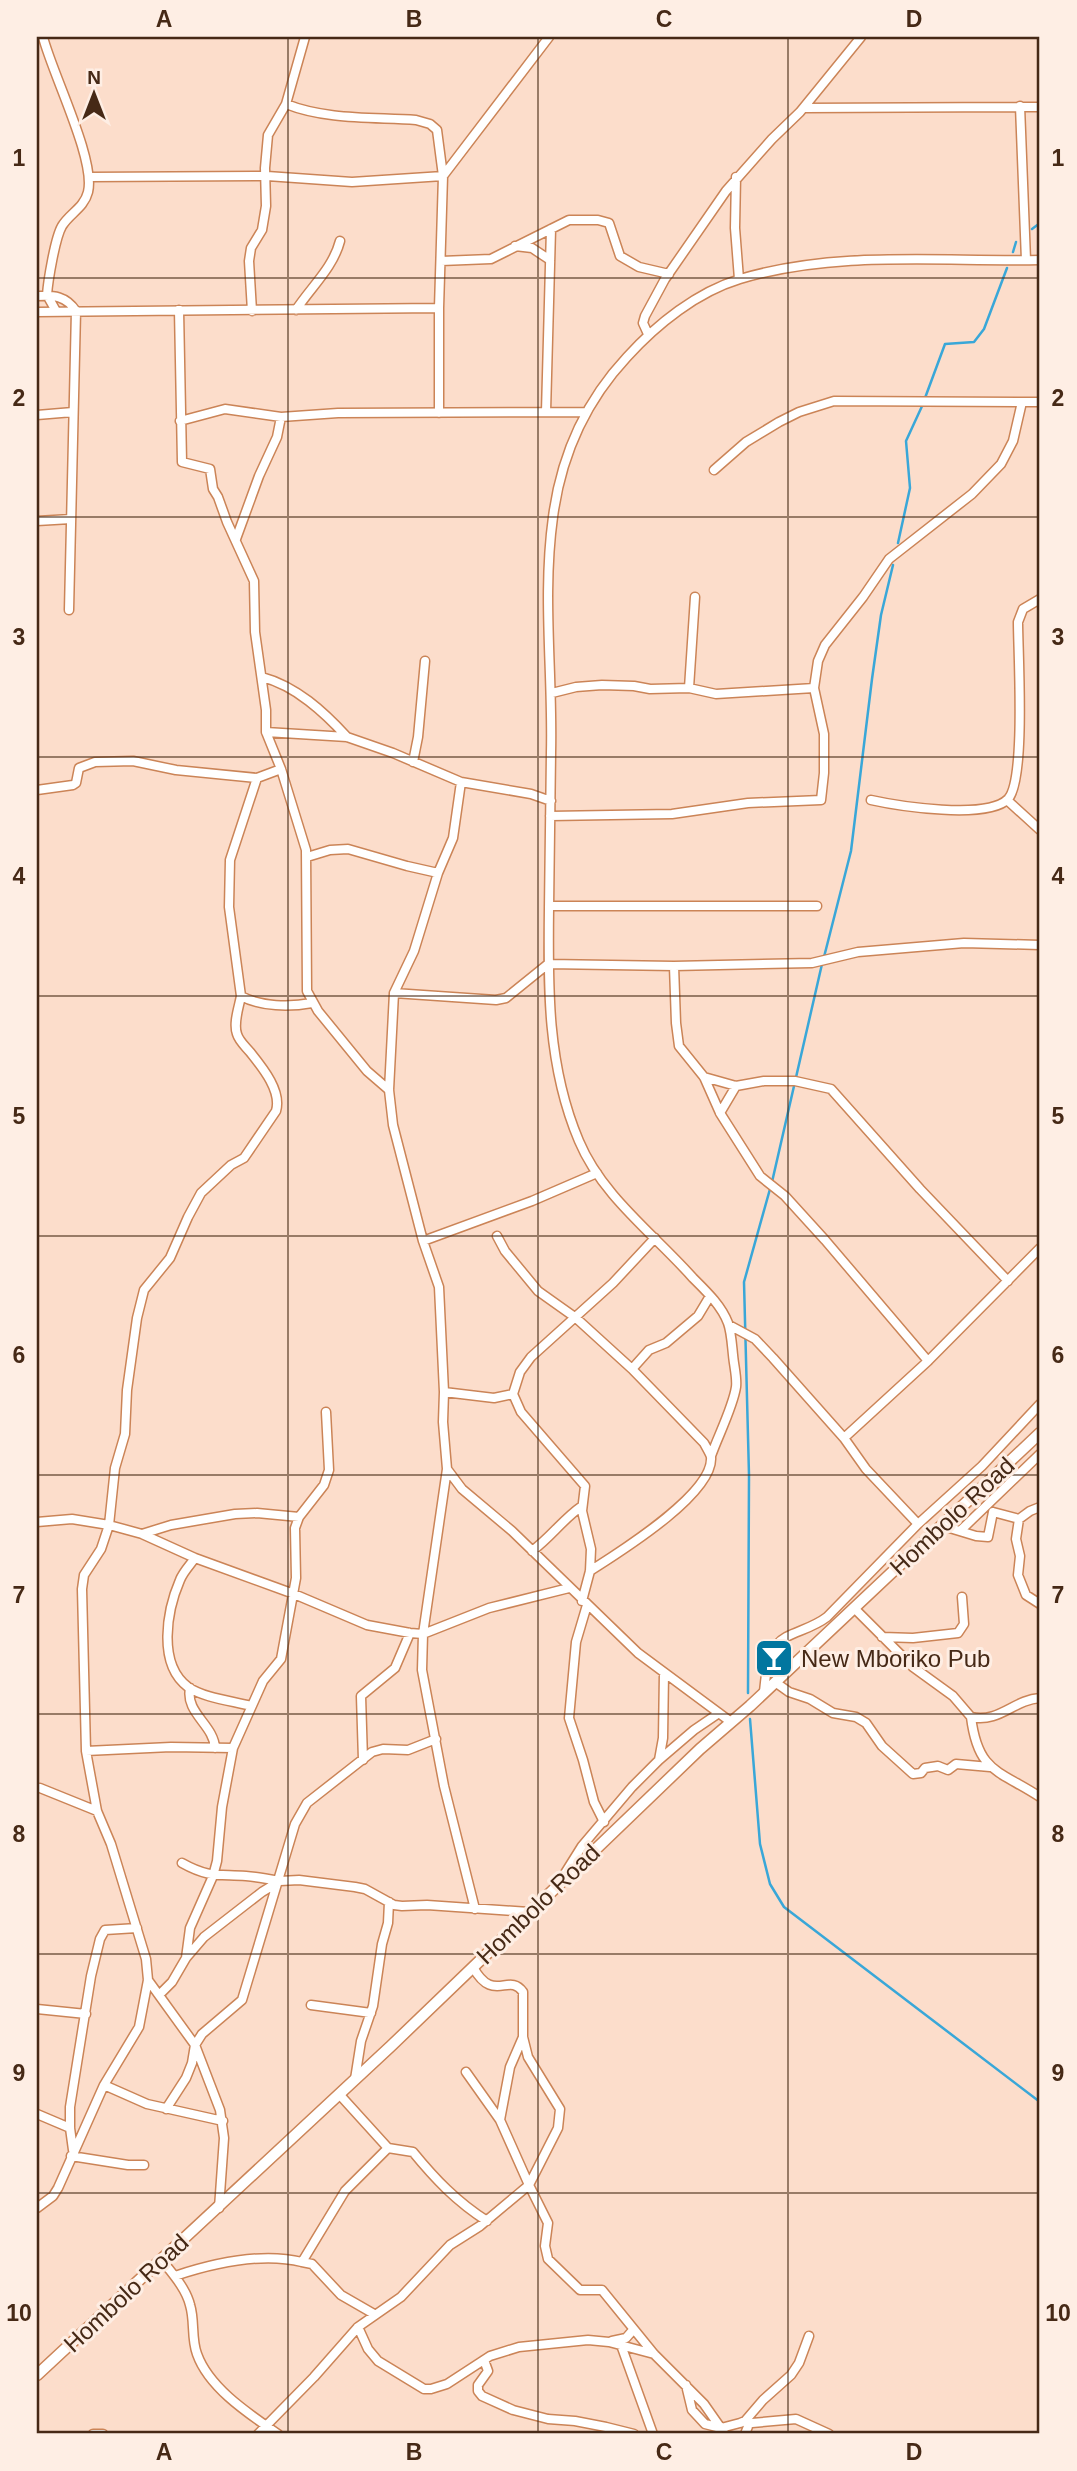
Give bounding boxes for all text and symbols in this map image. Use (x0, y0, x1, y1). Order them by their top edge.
text: A (156, 6, 172, 32)
text: B (406, 6, 422, 32)
text: C (656, 6, 672, 32)
text: D (906, 6, 922, 32)
north arrow (60, 60, 130, 130)
text: N (87, 67, 101, 88)
text: 1 (13, 145, 26, 171)
text: 1 (1052, 145, 1065, 171)
text: 2 (13, 385, 25, 411)
text: 2 (1052, 385, 1064, 411)
text: 3 (13, 624, 25, 650)
text: 3 (1052, 624, 1064, 650)
text: 4 (13, 863, 26, 889)
text: 4 (1052, 863, 1065, 889)
text: 5 (13, 1103, 26, 1129)
text: 5 (1052, 1103, 1065, 1129)
text: 6 (13, 1342, 25, 1368)
text: 6 (1052, 1342, 1064, 1368)
street label: Hombolo Road (884, 1452, 1020, 1580)
text: 7 (13, 1582, 25, 1608)
text: 7 (1052, 1582, 1064, 1608)
bar icon: New Mboriko Pub (753, 1637, 795, 1679)
place label: New Mboriko Pub (801, 1645, 990, 1672)
text: 8 (13, 1821, 26, 1847)
text: 8 (1052, 1821, 1065, 1847)
street label: Hombolo Road (471, 1839, 605, 1969)
text: 9 (13, 2060, 25, 2086)
text: 9 (1052, 2060, 1064, 2086)
street label: Hombolo Road (58, 2229, 194, 2357)
text: 10 (6, 2300, 32, 2326)
text: 10 (1045, 2300, 1071, 2326)
text: A (156, 2439, 172, 2465)
text: B (406, 2439, 422, 2465)
text: C (656, 2439, 672, 2465)
text: D (906, 2439, 922, 2465)

